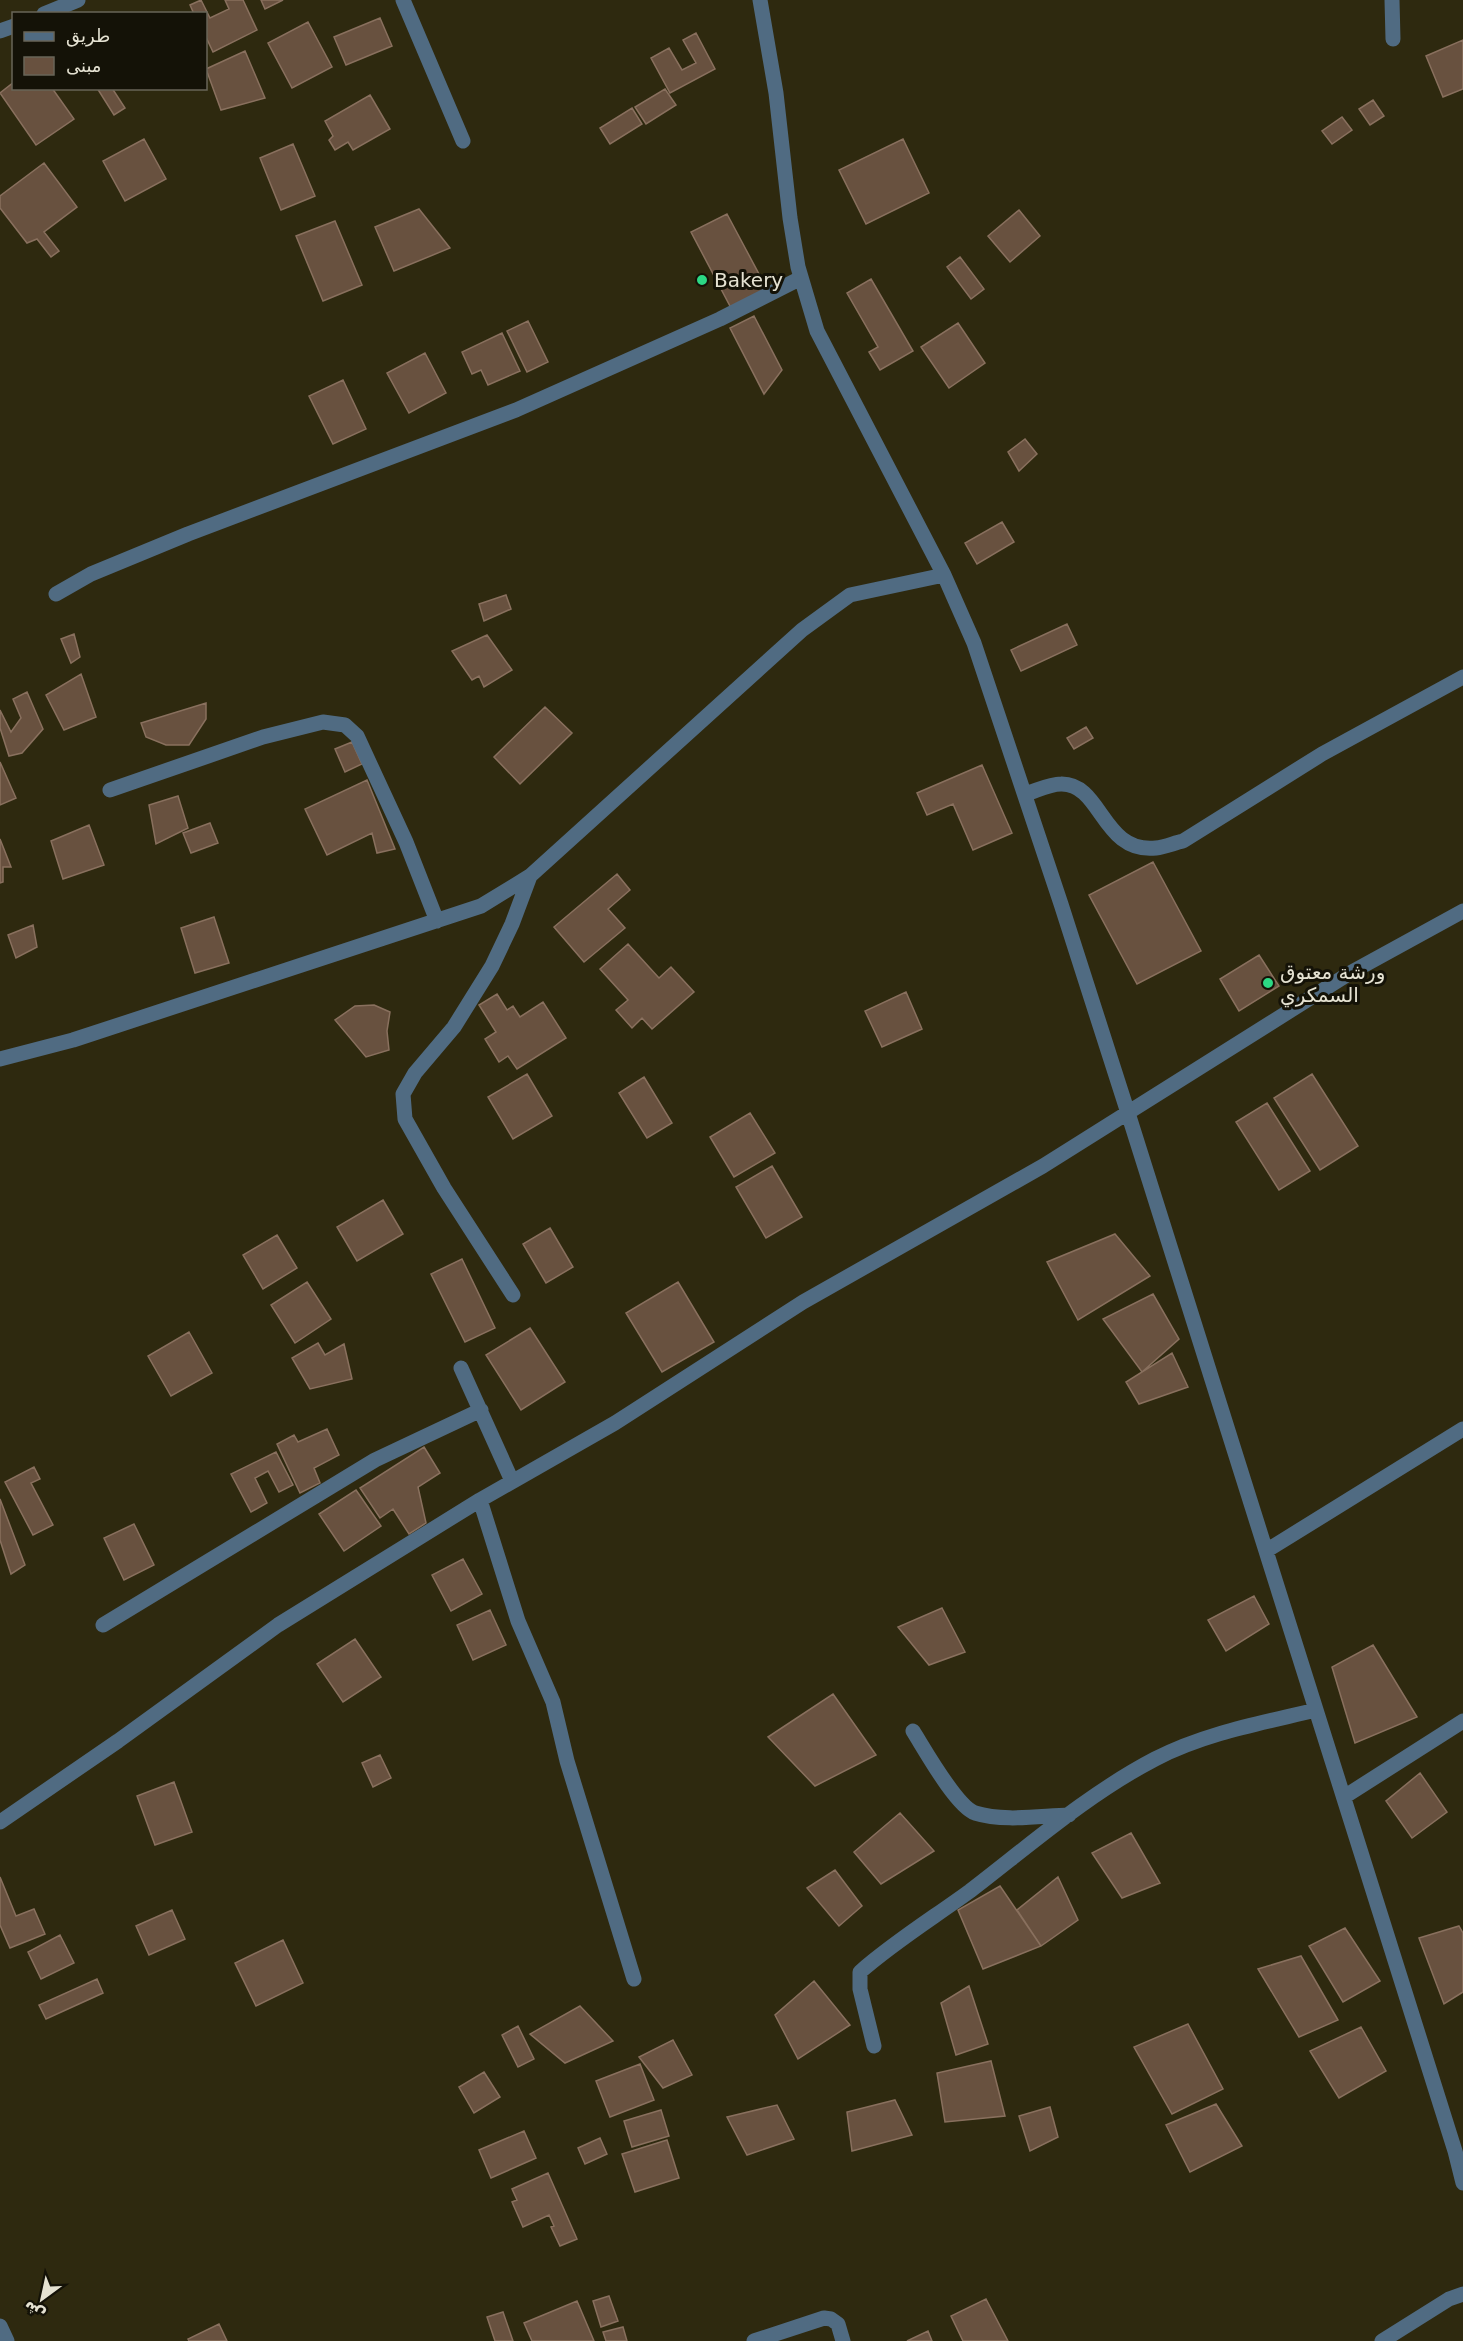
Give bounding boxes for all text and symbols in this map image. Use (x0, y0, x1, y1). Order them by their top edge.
legend (12, 12, 207, 90)
text: طريق (66, 25, 110, 47)
text: مبنى (66, 55, 102, 76)
place label: Bakery (714, 268, 783, 292)
marker: Bakery (695, 273, 709, 287)
place label: ورشة معتوق السمكري (1280, 960, 1385, 1008)
marker: ورشة معتوق السمكري (1261, 976, 1275, 990)
north arrow (12, 2269, 72, 2329)
text: ش (20, 2297, 49, 2325)

